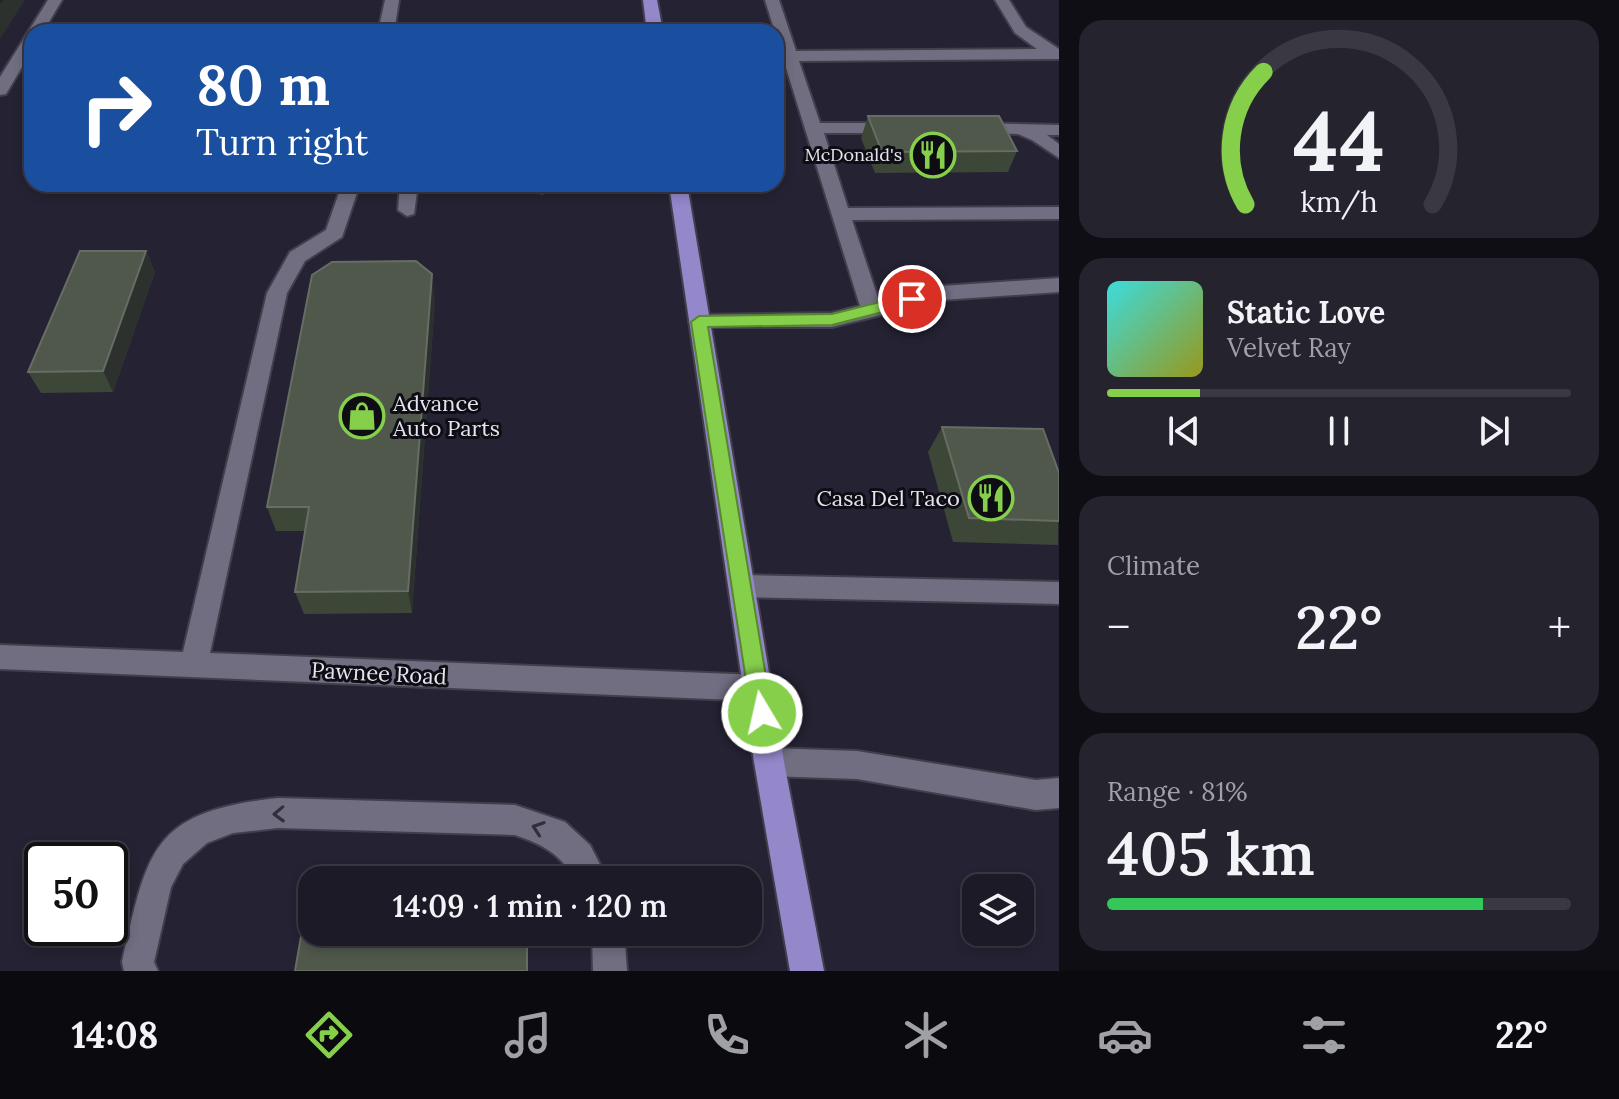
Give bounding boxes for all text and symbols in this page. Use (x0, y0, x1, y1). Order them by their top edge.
text: 80 m (196, 49, 330, 120)
icon: right (64, 56, 168, 160)
text: 44 (1293, 86, 1385, 193)
text: Turn right (196, 119, 369, 165)
restaurant icon: McDonald's (909, 131, 957, 179)
place label: McDonald's (804, 143, 902, 166)
text: km/h (1300, 183, 1378, 220)
pin (878, 265, 946, 333)
icon: arrive (890, 277, 934, 321)
text: Static Love (1227, 293, 1385, 331)
text: Velvet Ray (1227, 331, 1351, 364)
place label: Advance Auto Parts (392, 389, 500, 442)
shop icon: Advance Auto Parts (338, 392, 386, 440)
icon: previous (1162, 409, 1206, 453)
icon: pause (1317, 409, 1361, 453)
icon: next (1472, 409, 1516, 453)
restaurant icon: Casa Del Taco (967, 474, 1015, 522)
place label: Casa Del Taco (816, 484, 960, 512)
text: Climate (1107, 549, 1200, 582)
text: 22° (1295, 589, 1383, 665)
text: − (1107, 599, 1130, 655)
text: + (1548, 599, 1571, 655)
street label: Pawnee Road (310, 655, 448, 691)
position arrow (720, 671, 804, 755)
text: Range · 81% (1107, 775, 1248, 808)
one-way arrow (272, 806, 285, 823)
text: 405 km (1107, 815, 1315, 891)
one-way arrow (532, 821, 546, 837)
speed limit sign: 50 (24, 842, 128, 946)
map controls (962, 874, 1034, 946)
button: layers (962, 874, 1034, 946)
text: 14:09 · 1 min · 120 m (393, 887, 667, 925)
icon: directions (301, 1007, 357, 1063)
icon: music (500, 1007, 556, 1063)
icon: phone (699, 1007, 755, 1063)
icon: climate (898, 1007, 954, 1063)
icon: car (1097, 1007, 1153, 1063)
icon: filters (1296, 1007, 1352, 1063)
text: 14:08 (72, 1012, 158, 1058)
text: 22° (1495, 1012, 1547, 1058)

